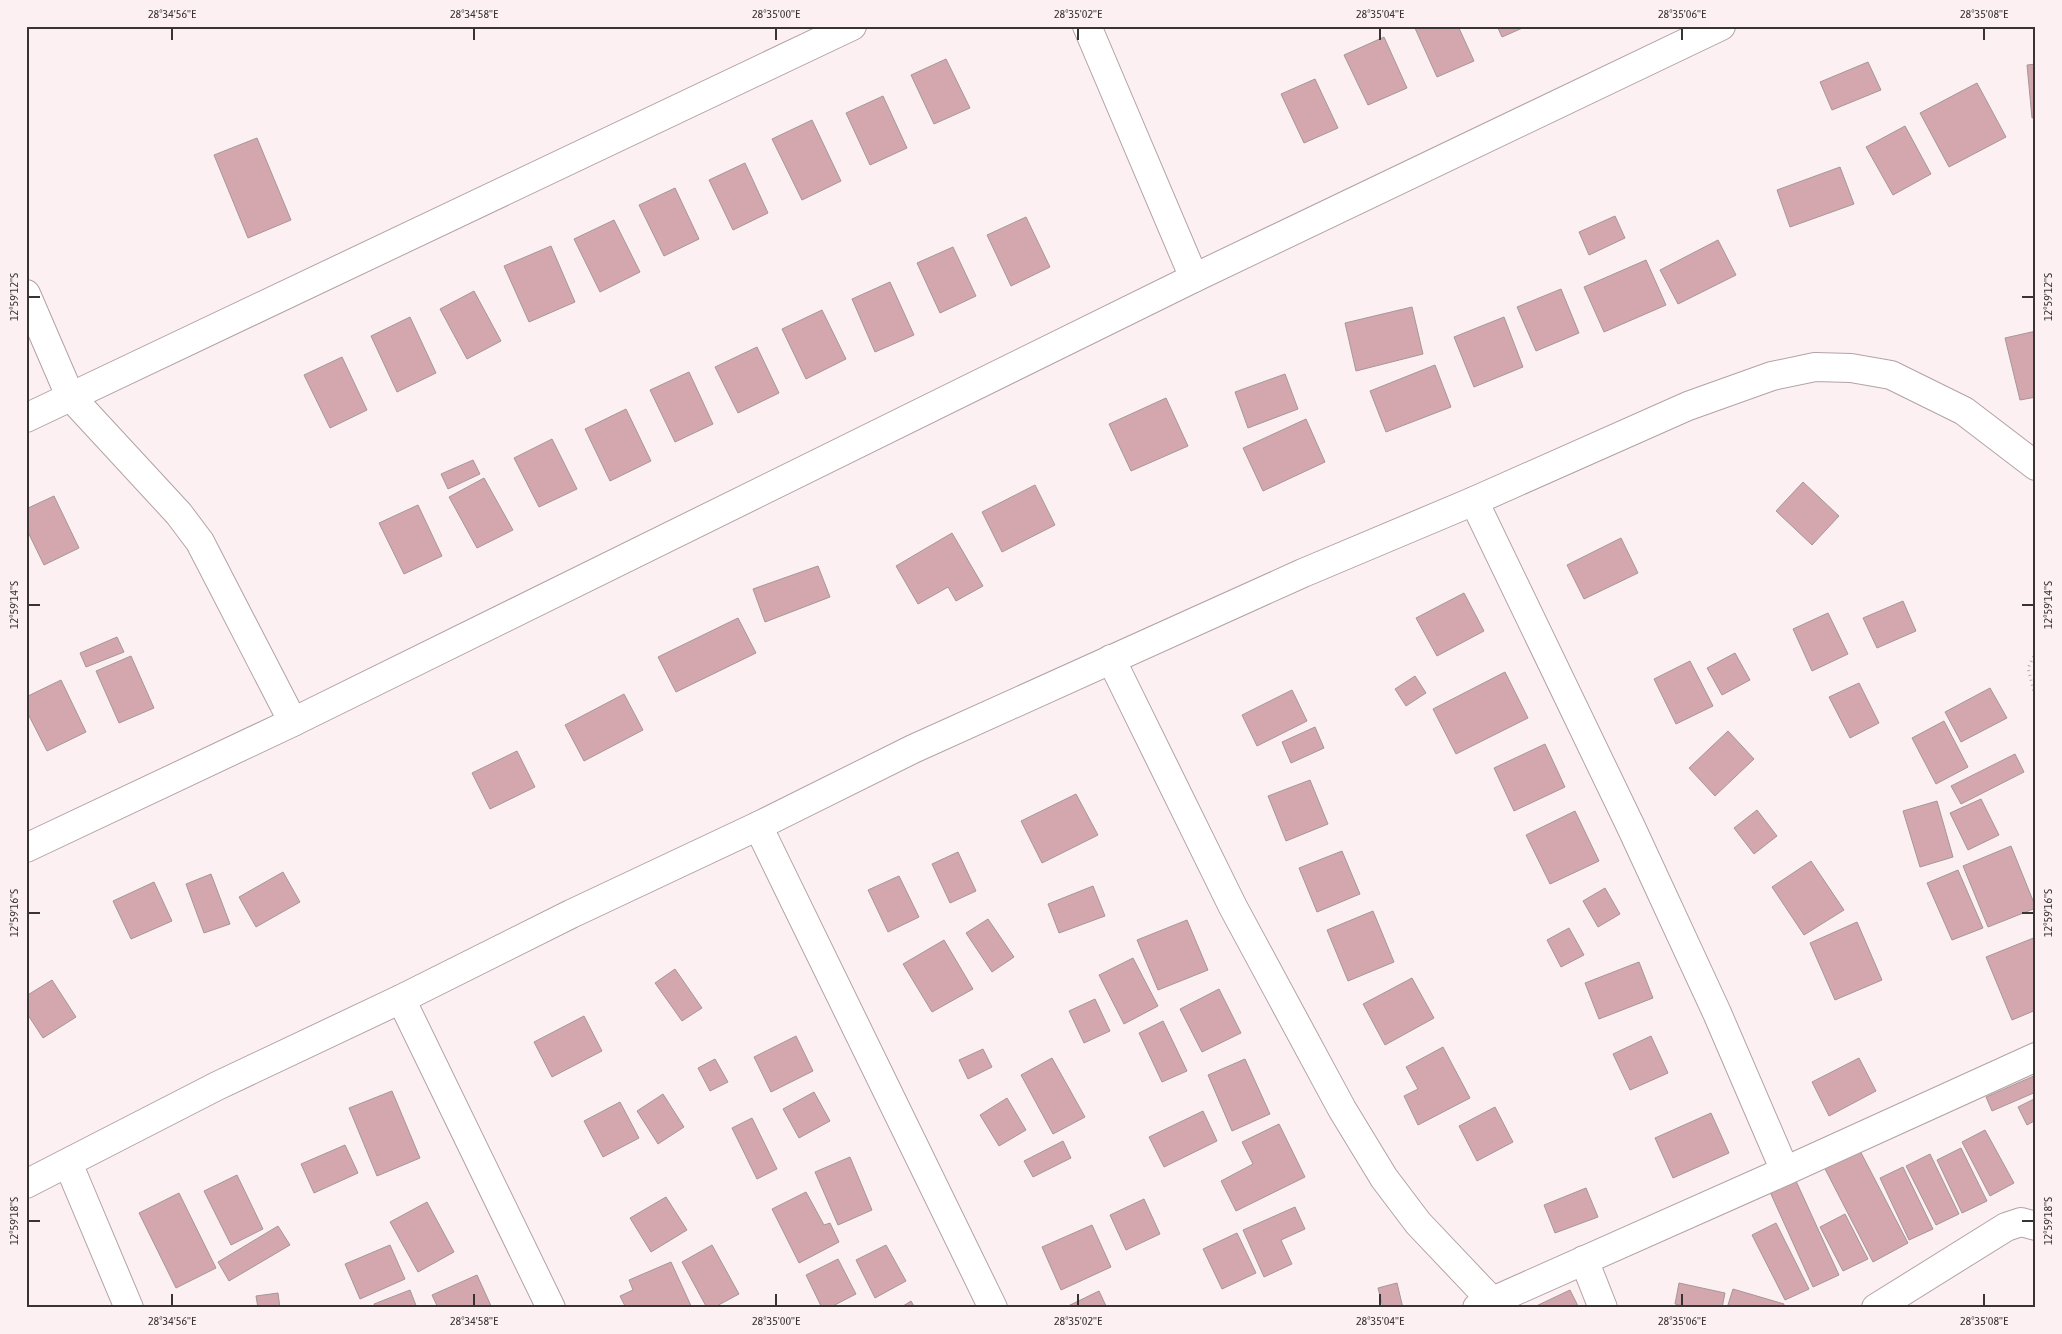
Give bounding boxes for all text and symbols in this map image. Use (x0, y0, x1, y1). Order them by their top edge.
text: 28°34'56"E (148, 7, 196, 21)
text: 28°34'58"E (450, 7, 498, 21)
text: 28°35'00"E (752, 7, 800, 21)
text: 28°35'02"E (1054, 7, 1102, 21)
text: 28°35'04"E (1356, 7, 1404, 21)
text: 28°35'06"E (1658, 7, 1706, 21)
text: 28°35'08"E (1960, 7, 2008, 21)
text: 12°59'12"S (7, 273, 21, 321)
text: 12°59'12"S (2041, 273, 2055, 321)
text: 12°59'14"S (7, 581, 21, 629)
text: 12°59'14"S (2041, 581, 2055, 629)
text: 12°59'16"S (7, 889, 21, 937)
text: 12°59'16"S (2041, 889, 2055, 937)
text: 12°59'18"S (7, 1197, 21, 1245)
text: 12°59'18"S (2041, 1197, 2055, 1245)
text: 28°34'56"E (148, 1314, 196, 1328)
text: 28°34'58"E (450, 1314, 498, 1328)
text: 28°35'00"E (752, 1314, 800, 1328)
text: 28°35'02"E (1054, 1314, 1102, 1328)
text: 28°35'04"E (1356, 1314, 1404, 1328)
text: 28°35'06"E (1658, 1314, 1706, 1328)
text: 28°35'08"E (1960, 1314, 2008, 1328)

